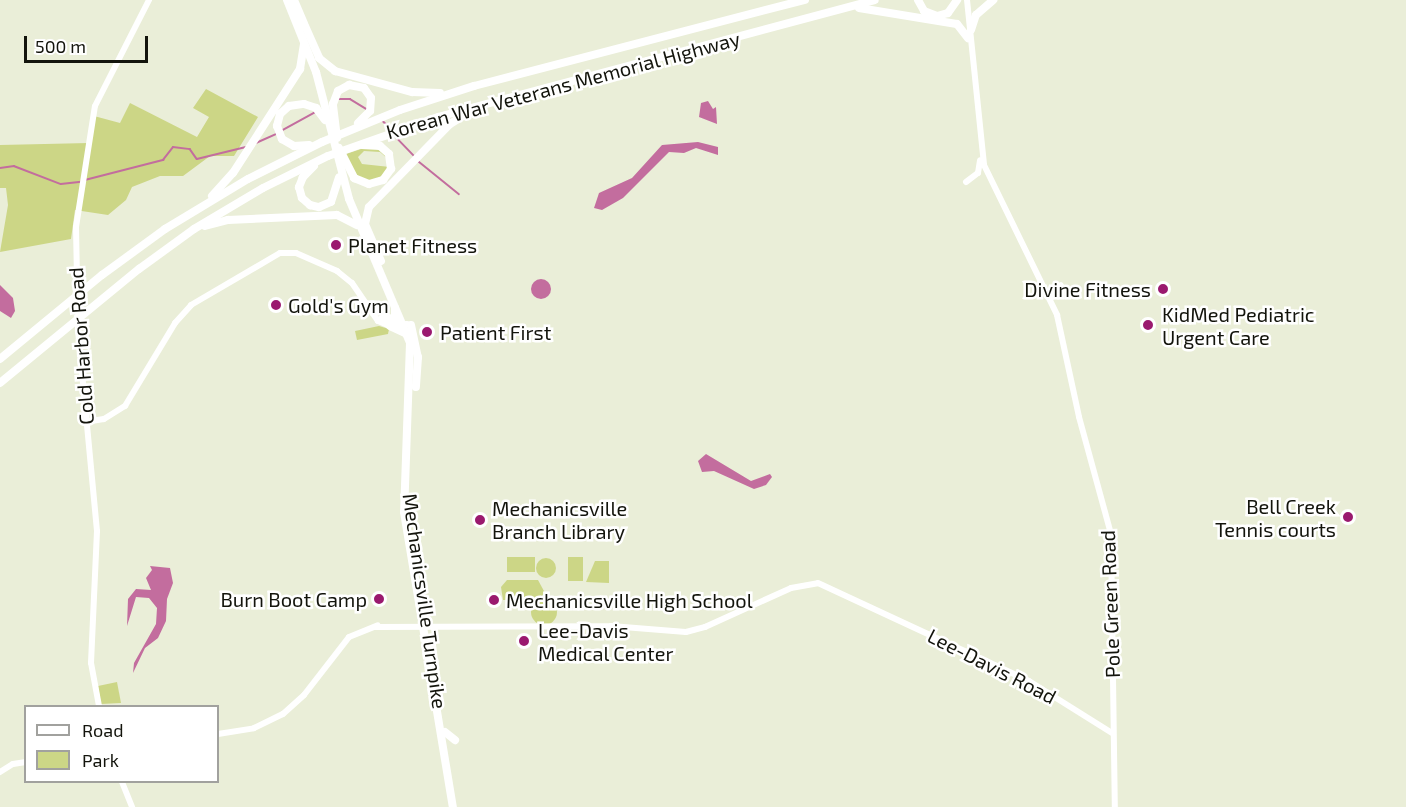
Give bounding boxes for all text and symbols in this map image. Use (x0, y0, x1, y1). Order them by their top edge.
scale bar (27, 24, 152, 62)
street label: Korean War Veterans Memorial Highway (383, 26, 743, 144)
text: 500 m (35, 35, 86, 57)
place label: Planet Fitness (348, 233, 477, 257)
marker: Planet Fitness (329, 238, 343, 252)
street label: Cold Harbor Road (64, 266, 98, 426)
place label: Divine Fitness (1024, 277, 1151, 301)
marker: Divine Fitness (1156, 282, 1170, 296)
place label: Gold's Gym (288, 293, 389, 317)
marker: Gold's Gym (269, 298, 283, 312)
place label: KidMed Pediatric Urgent Care (1162, 302, 1315, 349)
marker: KidMed Pediatric Urgent Care (1139, 316, 1157, 334)
place label: Patient First (440, 320, 551, 344)
marker: Patient First (418, 323, 436, 341)
street label: Mechanicsville Turnpike (398, 491, 452, 711)
place label: Bell Creek Tennis courts (1215, 494, 1336, 541)
place label: Mechanicsville Branch Library (492, 496, 627, 543)
marker: Bell Creek Tennis courts (1341, 510, 1355, 524)
marker: Mechanicsville Branch Library (473, 513, 487, 527)
street label: Pole Green Road (1095, 530, 1125, 678)
place label: Burn Boot Camp (220, 587, 367, 611)
place label: Mechanicsville High School (506, 588, 753, 612)
marker: Burn Boot Camp (372, 592, 386, 606)
marker: Mechanicsville High School (487, 593, 501, 607)
place label: Lee-Davis Medical Center (538, 618, 674, 665)
street label: Lee-Davis Road (924, 623, 1060, 709)
marker: Lee-Davis Medical Center (515, 632, 533, 650)
legend (24, 705, 219, 783)
text: Road (82, 719, 123, 741)
text: Park (82, 749, 119, 771)

